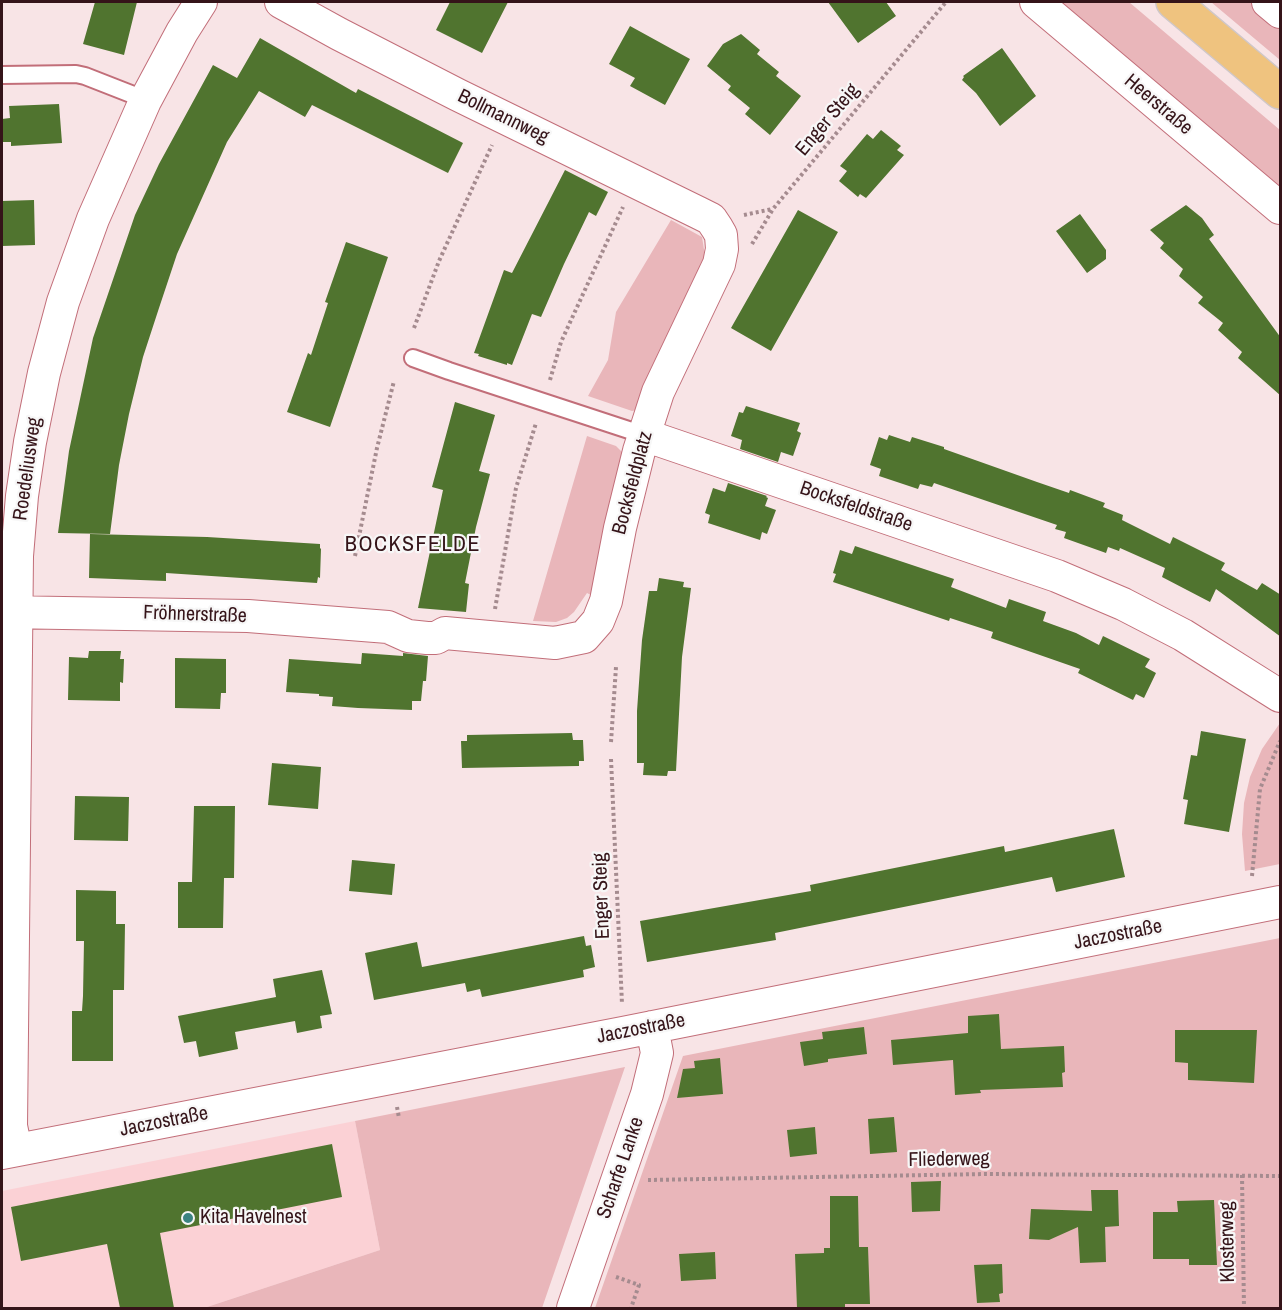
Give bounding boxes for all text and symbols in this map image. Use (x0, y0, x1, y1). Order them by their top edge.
street label: Heerstraße (1119, 69, 1197, 141)
street label: Enger Steig (791, 79, 865, 161)
street label: Bollmannweg (454, 85, 552, 149)
street label: Roedeliusweg (9, 416, 47, 522)
street label: Bocksfeldplatz (608, 429, 658, 537)
street label: Bocksfeldstraße (797, 477, 915, 537)
district label: BOCKSFELDE (345, 532, 481, 558)
street label: Fröhnerstraße (143, 601, 247, 629)
street label: Enger Steig (588, 852, 616, 940)
street label: Jaczostraße (1072, 915, 1164, 955)
street label: Jaczostraße (595, 1009, 687, 1049)
street label: Jaczostraße (118, 1102, 210, 1142)
street label: Scharfe Lanke (592, 1114, 650, 1222)
street label: Fliederweg (908, 1147, 990, 1173)
street label: Klosterweg (1215, 1201, 1241, 1283)
place label: Kita Havelnest (200, 1206, 307, 1230)
marker: Kita Havelnest (181, 1211, 195, 1225)

